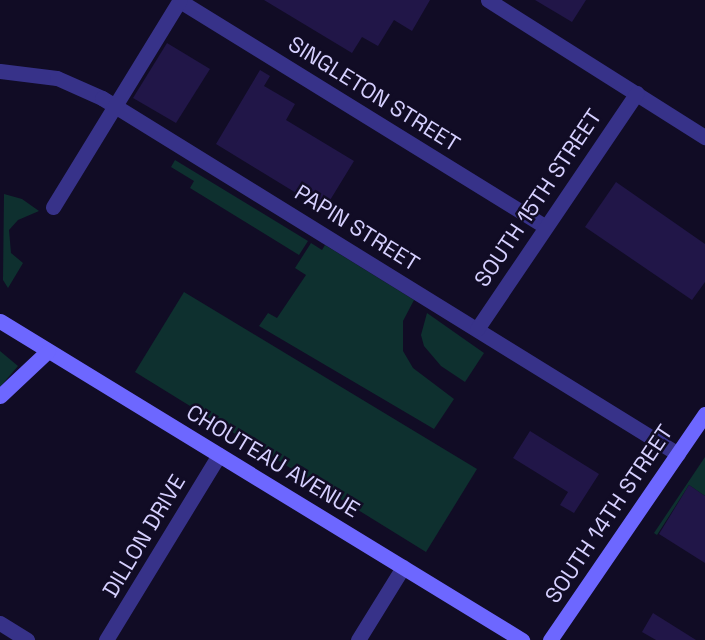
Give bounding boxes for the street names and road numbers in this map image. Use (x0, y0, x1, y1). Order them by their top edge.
street label: SINGLETON STREET (283, 31, 465, 157)
street label: SOUTH 15TH STREET (469, 104, 607, 292)
street label: PAPIN STREET (290, 179, 424, 277)
street label: CHOUTEAU AVENUE (182, 399, 364, 523)
street label: SOUTH 14TH STREET (540, 420, 678, 608)
street label: DILLON DRIVE (97, 470, 191, 602)

